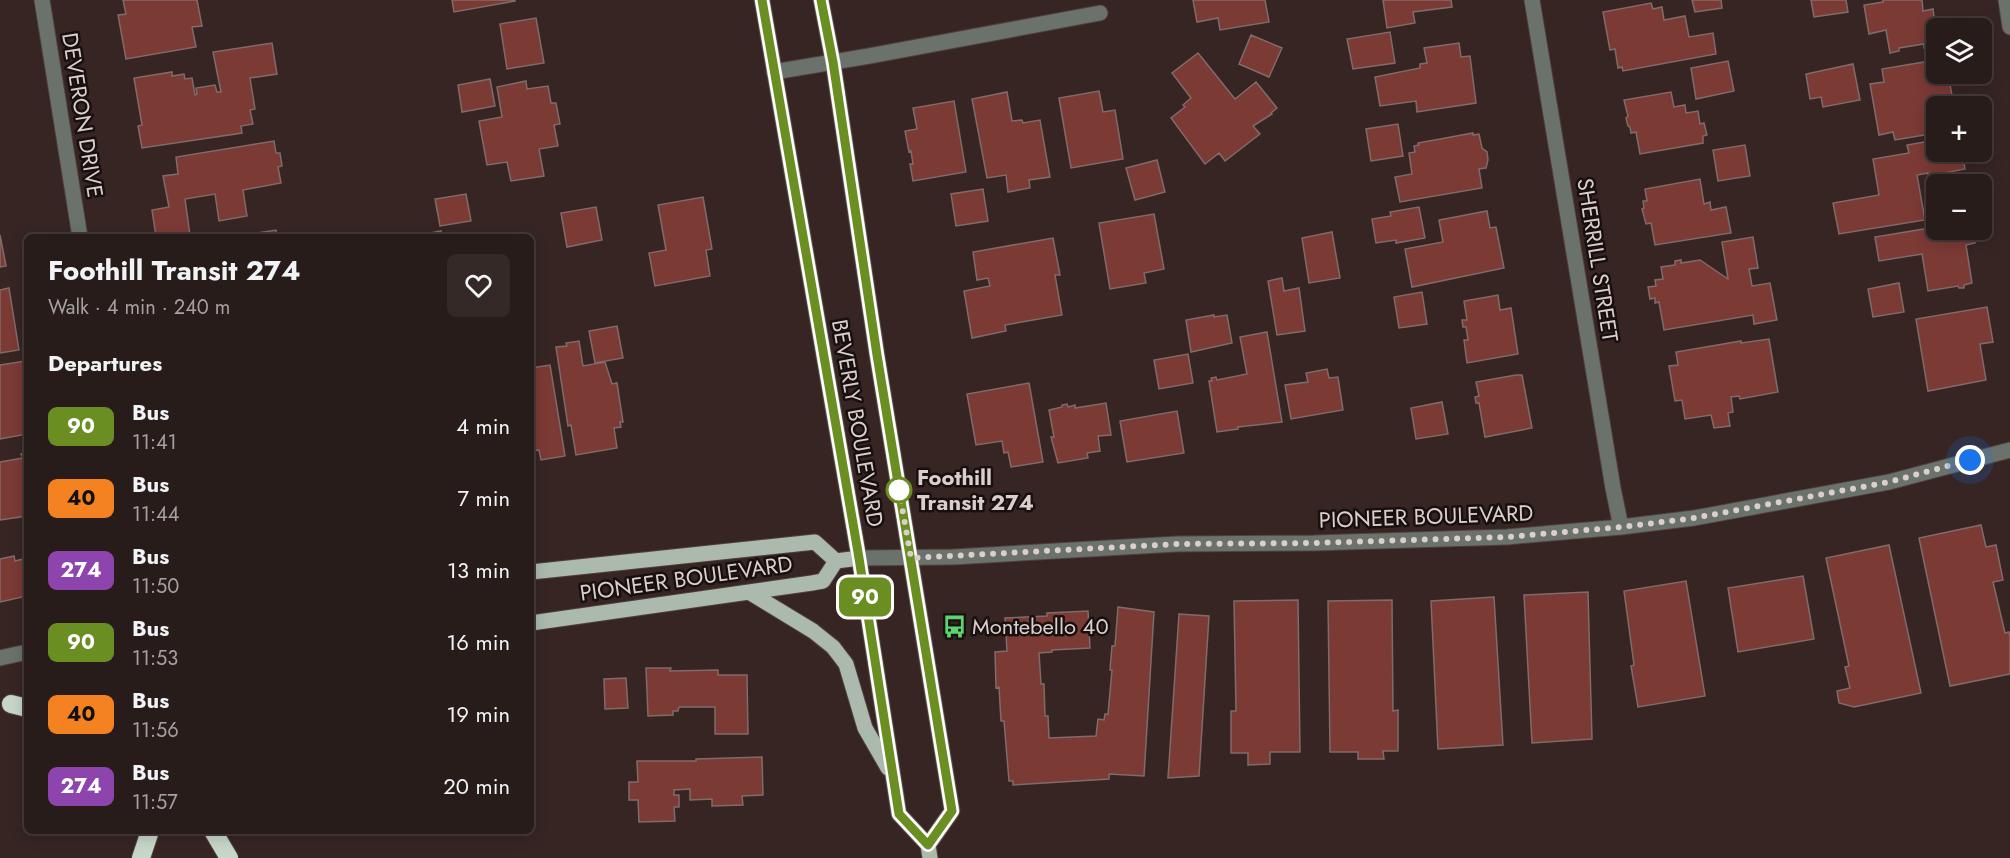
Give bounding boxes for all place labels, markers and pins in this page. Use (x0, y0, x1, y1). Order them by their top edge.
place label: Foothill Transit 274 (917, 461, 1034, 518)
marker: Foothill Transit 274 (886, 477, 912, 503)
place label: Montebello 40 (972, 610, 1109, 642)
bus stop icon: Montebello 40 (941, 613, 967, 639)

